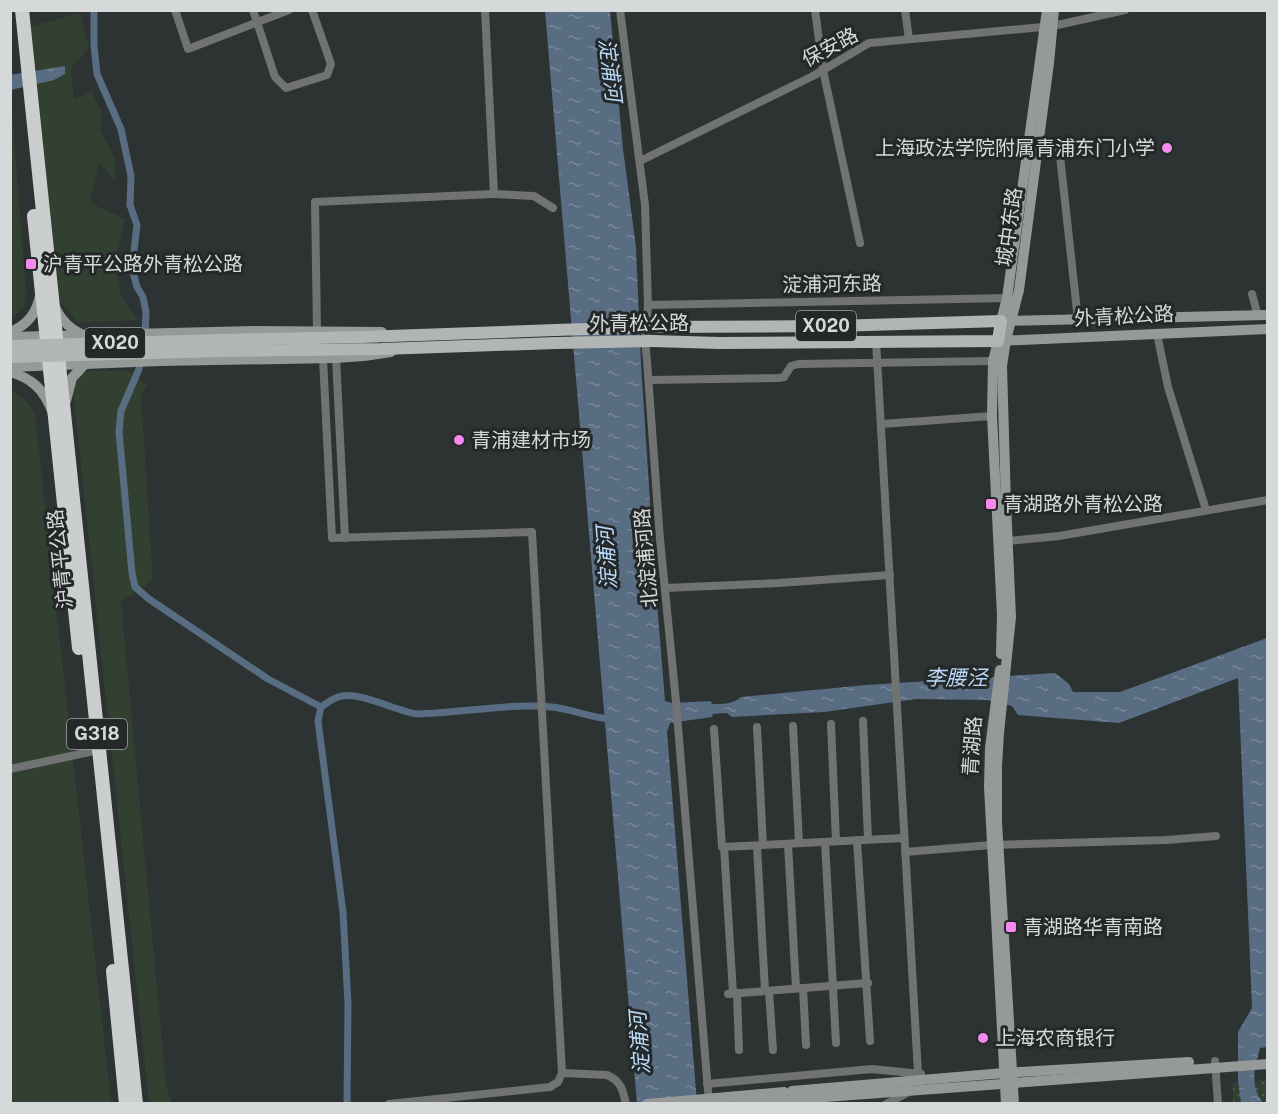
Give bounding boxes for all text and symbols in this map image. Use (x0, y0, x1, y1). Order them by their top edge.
street label: 保安路 (798, 22, 862, 72)
water label: 淀浦河 (594, 37, 627, 107)
place label: 上海政法学院附属青浦东门小学 (875, 136, 1155, 160)
marker: 上海政法学院附属青浦东门小学 (1160, 141, 1174, 155)
street label: 城中东路 (992, 186, 1026, 268)
place label: 沪青平公路外青松公路 (43, 252, 243, 276)
marker: 沪青平公路外青松公路 (24, 257, 38, 271)
street label: 淀浦河东路 (782, 271, 882, 297)
street label: 外青松公路 (1073, 301, 1175, 331)
street label: 外青松公路 (589, 311, 689, 335)
road number: X020 (796, 311, 856, 341)
road number: X020 (85, 328, 145, 358)
place label: 青浦建材市场 (471, 428, 591, 452)
marker: 青浦建材市场 (452, 433, 466, 447)
place label: 青湖路外青松公路 (1003, 492, 1163, 516)
marker: 青湖路外青松公路 (984, 497, 998, 511)
street label: 北淀浦河路 (630, 507, 662, 609)
street label: 沪青平公路 (43, 508, 77, 610)
water label: 淀浦河 (592, 522, 621, 590)
water label: 李腰泾 (925, 665, 989, 690)
street label: 青湖路 (958, 715, 986, 777)
road number: G318 (67, 719, 127, 749)
place label: 青湖路华青南路 (1023, 915, 1163, 939)
marker: 青湖路华青南路 (1004, 920, 1018, 934)
water label: 淀浦河 (625, 1007, 654, 1075)
place label: 上海农商银行 (995, 1026, 1115, 1050)
marker: 上海农商银行 (976, 1031, 990, 1045)

